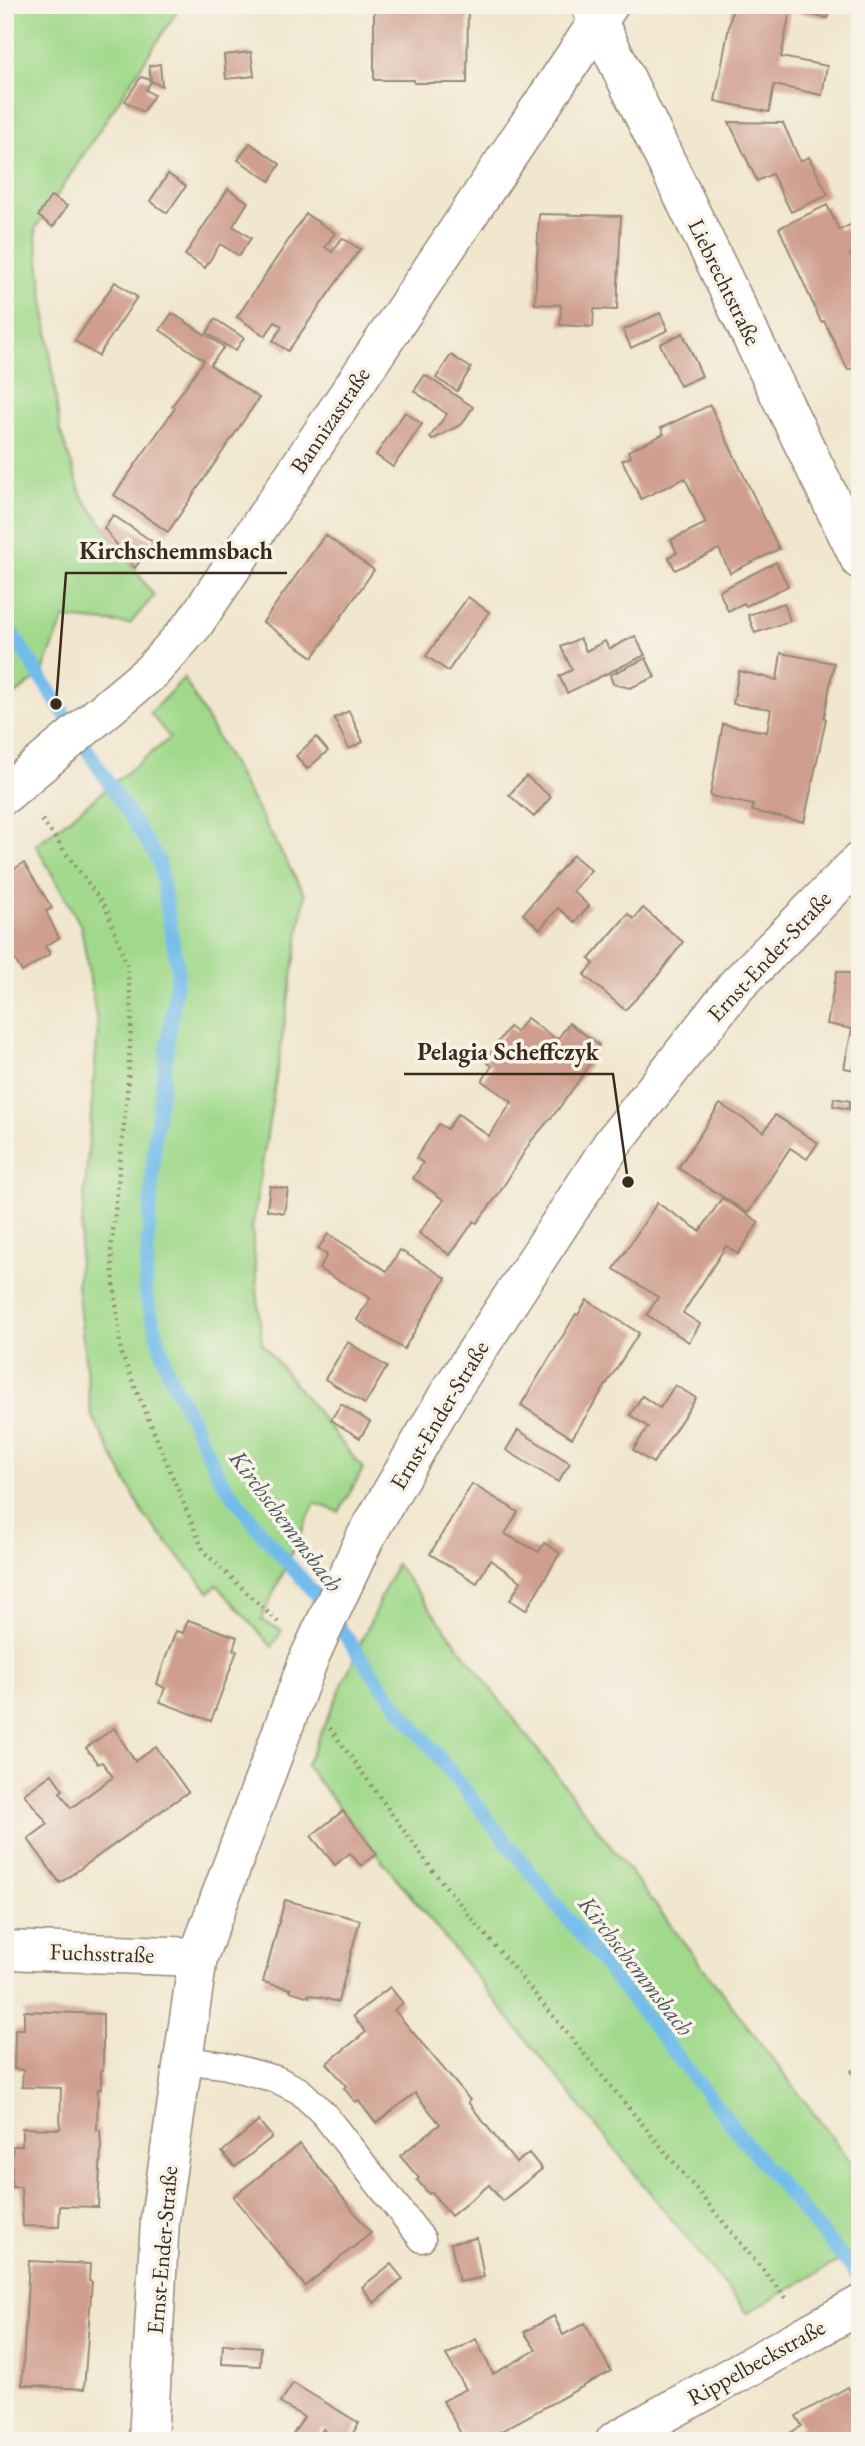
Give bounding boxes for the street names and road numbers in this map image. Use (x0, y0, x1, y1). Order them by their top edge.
street label: Liebrechtstraße (682, 214, 768, 350)
street label: Bannizastraße (283, 361, 377, 479)
street label: Ernst-Ender-Straße (700, 884, 838, 1028)
street label: Ernst-Ender-Straße (383, 1335, 495, 1495)
street label: Fuchsstraße (49, 1936, 155, 1970)
street label: Ernst-Ender-Straße (140, 2165, 184, 2335)
street label: Rippelbeckstraße (682, 2312, 830, 2412)

